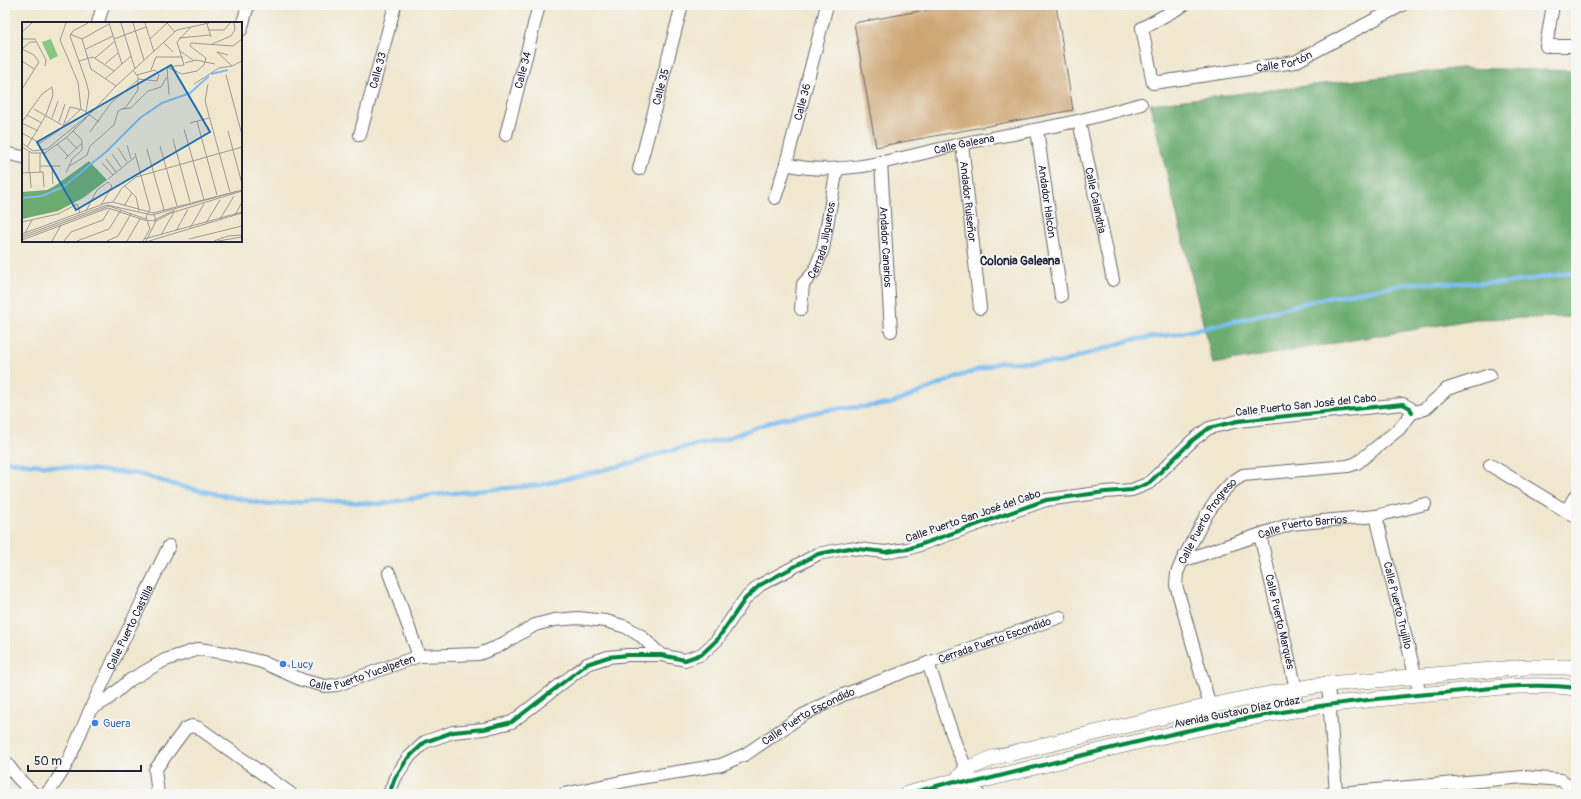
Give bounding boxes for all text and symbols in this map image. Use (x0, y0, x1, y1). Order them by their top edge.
inset map (22, 22, 242, 242)
street label: Calle Portón (1255, 48, 1314, 74)
street label: Calle 34 (512, 50, 534, 90)
street label: Calle 33 (366, 51, 389, 90)
street label: Calle 35 (650, 67, 672, 106)
street label: Calle 36 (791, 82, 813, 122)
street label: Calle Galeana (932, 131, 996, 157)
street label: Andador Ruiseñor (957, 160, 979, 243)
street label: Andador Halcón (1036, 164, 1059, 239)
street label: Calle Calandria (1083, 166, 1109, 234)
street label: Cerrada Jilgueros (805, 201, 838, 281)
street label: Andador Canarios (877, 206, 895, 288)
district label: Colonia Galeana (980, 254, 1060, 269)
street label: Calle Puerto San José del Cabo (1235, 391, 1377, 419)
street label: Calle Puerto Progreso (1175, 475, 1239, 566)
street label: Calle Puerto San José del Cabo (904, 487, 1042, 545)
street label: Calle Puerto Barrios (1256, 512, 1348, 541)
street label: Calle Puerto Trujillo (1381, 560, 1415, 651)
street label: Calle Puerto Marqués (1263, 573, 1298, 671)
street label: Calle Puerto Castilla (104, 583, 156, 672)
street label: Cerrada Puerto Escondido (936, 614, 1053, 666)
street label: Calle Puerto Yucalpeten (308, 651, 417, 693)
place label: Lucy (291, 658, 313, 671)
marker: Lucy (278, 659, 288, 669)
street label: Calle Puerto Escondido (759, 685, 857, 748)
street label: Avenida Gustavo Díaz Ordaz (1173, 693, 1302, 731)
place label: Guera (103, 717, 130, 730)
marker: Guera (90, 718, 100, 728)
scale bar (28, 747, 141, 773)
text: 50 m (34, 754, 62, 769)

